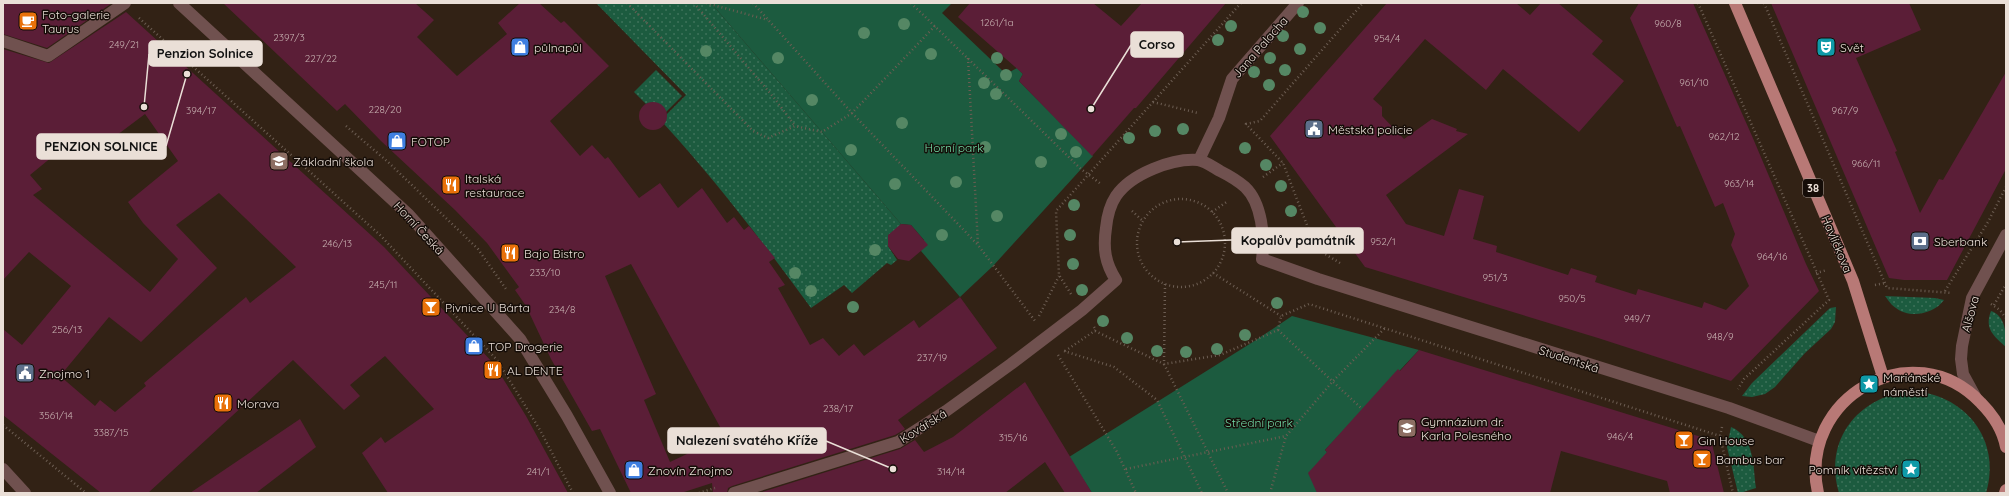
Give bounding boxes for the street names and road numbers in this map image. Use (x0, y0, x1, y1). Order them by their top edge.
street label: Jana Palacha (1229, 13, 1291, 81)
road number: 38 (1803, 179, 1823, 197)
street label: Horní Česká (391, 198, 447, 258)
street label: Havlíčkova (1818, 213, 1856, 275)
street label: Alšova (1958, 294, 1982, 334)
street label: Studentská (1537, 342, 1601, 376)
street label: Kovářská (897, 406, 949, 446)

